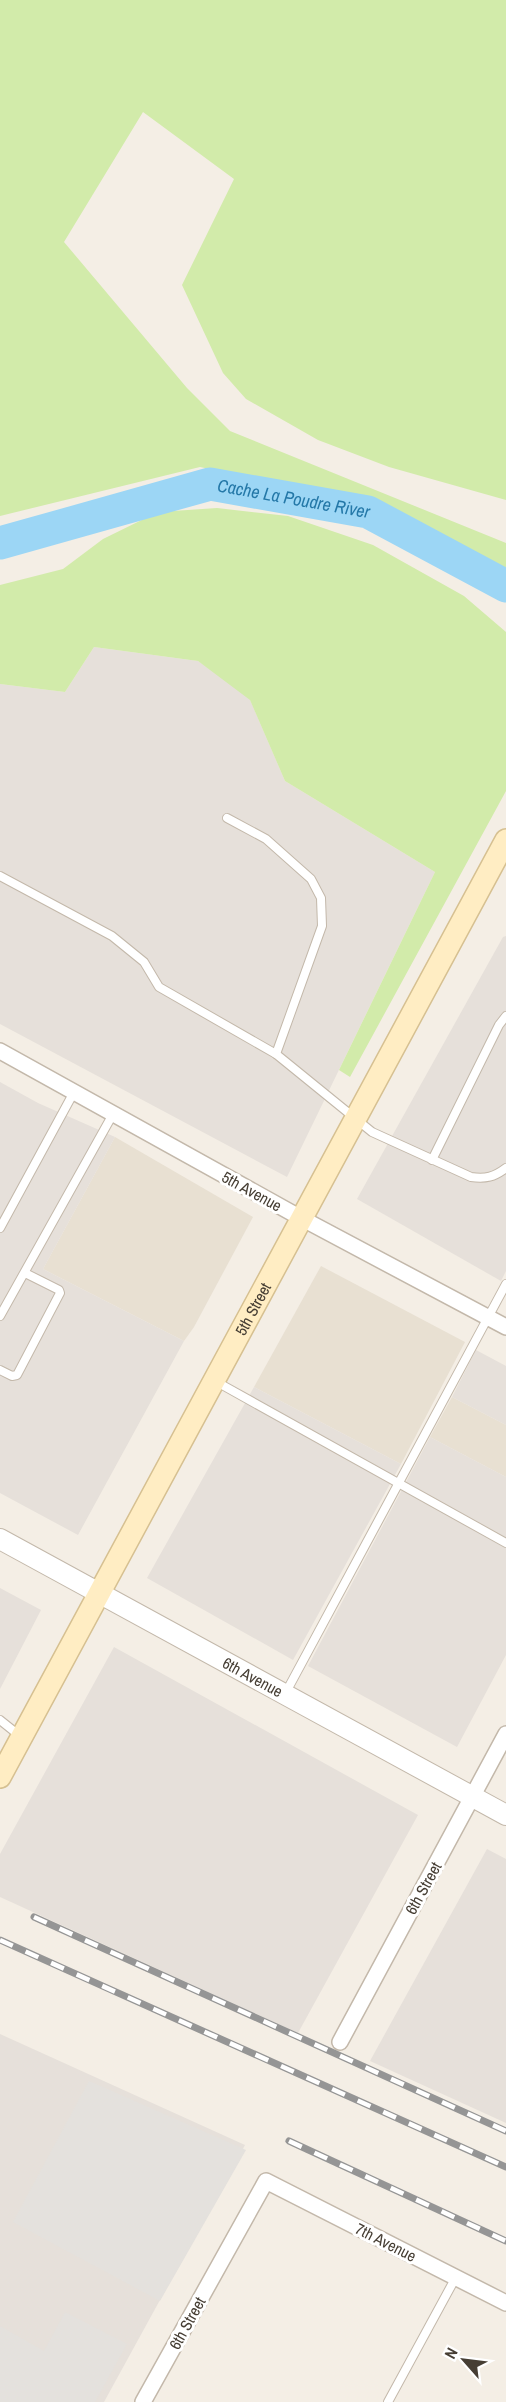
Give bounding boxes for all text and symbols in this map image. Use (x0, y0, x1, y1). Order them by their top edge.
water label: Cache La Poudre River (215, 473, 373, 524)
street label: 5th Avenue (218, 1166, 286, 1216)
street label: 5th Street (230, 1278, 276, 1339)
street label: 6th Avenue (219, 1652, 287, 1702)
street label: 6th Street (400, 1857, 447, 1918)
street label: 7th Avenue (352, 2217, 420, 2267)
street label: 6th Street (164, 2292, 211, 2353)
north arrow (434, 2330, 494, 2390)
text: N (439, 2344, 463, 2362)

